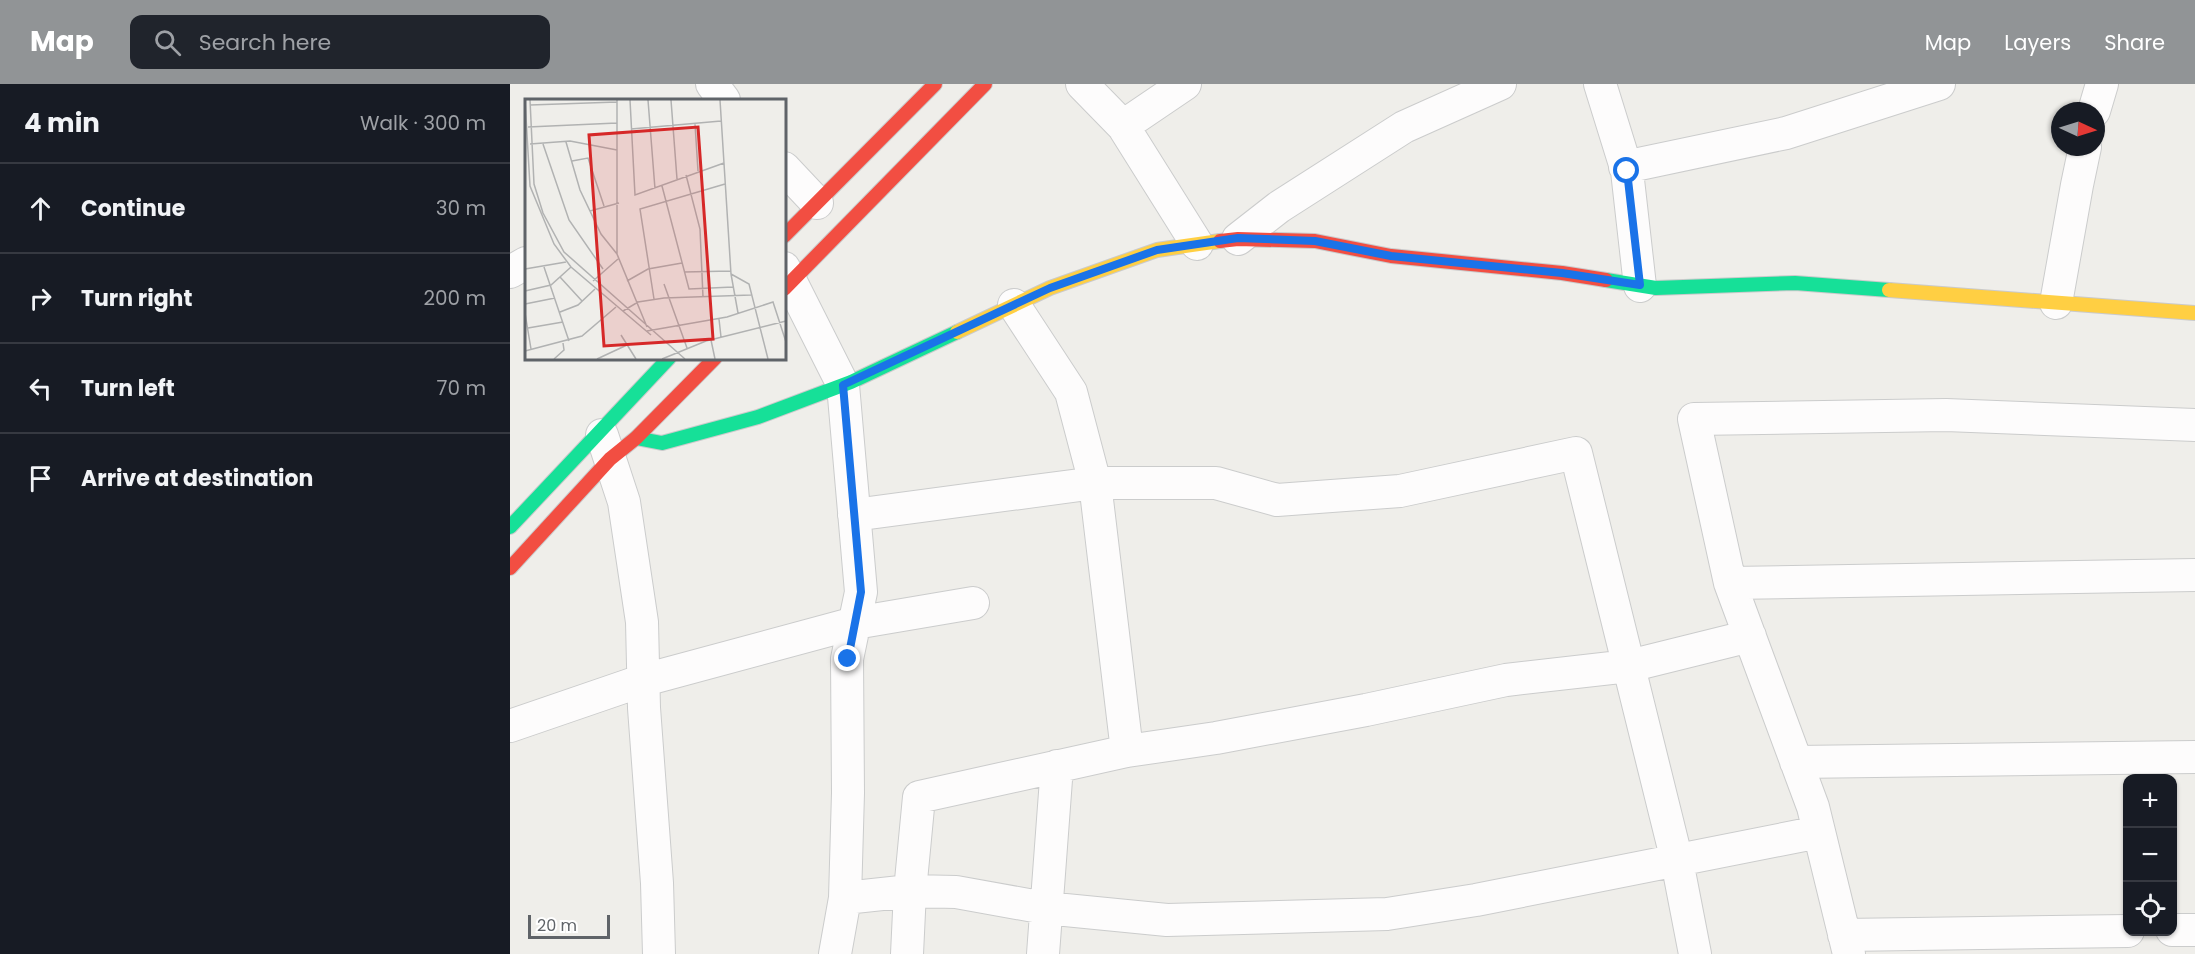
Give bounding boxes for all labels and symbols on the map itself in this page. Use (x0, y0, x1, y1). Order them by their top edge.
inset map (525, 99, 786, 360)
north arrow (2051, 102, 2105, 156)
route start (1613, 157, 1639, 183)
route end (834, 645, 860, 671)
scale bar (528, 912, 610, 940)

